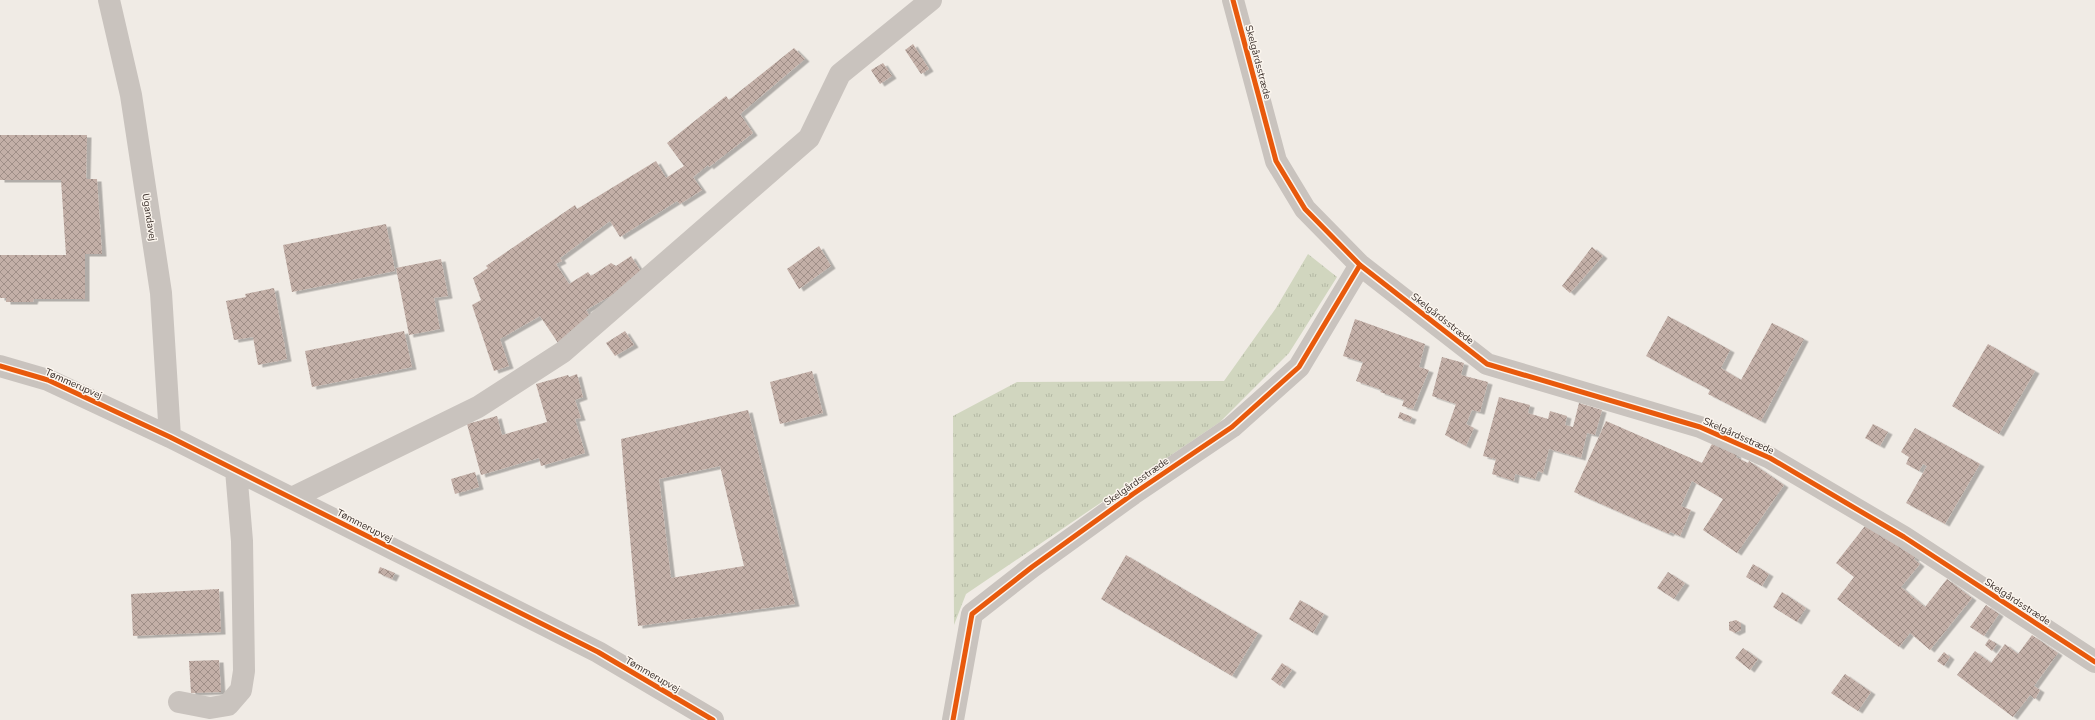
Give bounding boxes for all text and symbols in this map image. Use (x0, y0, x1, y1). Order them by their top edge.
street label: Skelgårdsstræde (1241, 24, 1275, 101)
street label: Ugandavej (138, 192, 160, 242)
street label: Skelgårdsstræde (1408, 290, 1477, 348)
street label: Tømmerupvej (43, 365, 104, 403)
street label: Skelgårdsstræde (1701, 414, 1776, 458)
street label: Skelgårdsstræde (1101, 454, 1172, 509)
street label: Tømmerupvej (334, 506, 395, 546)
street label: Skelgårdsstræde (1982, 575, 2053, 628)
street label: Tømmerupvej (623, 654, 682, 696)

